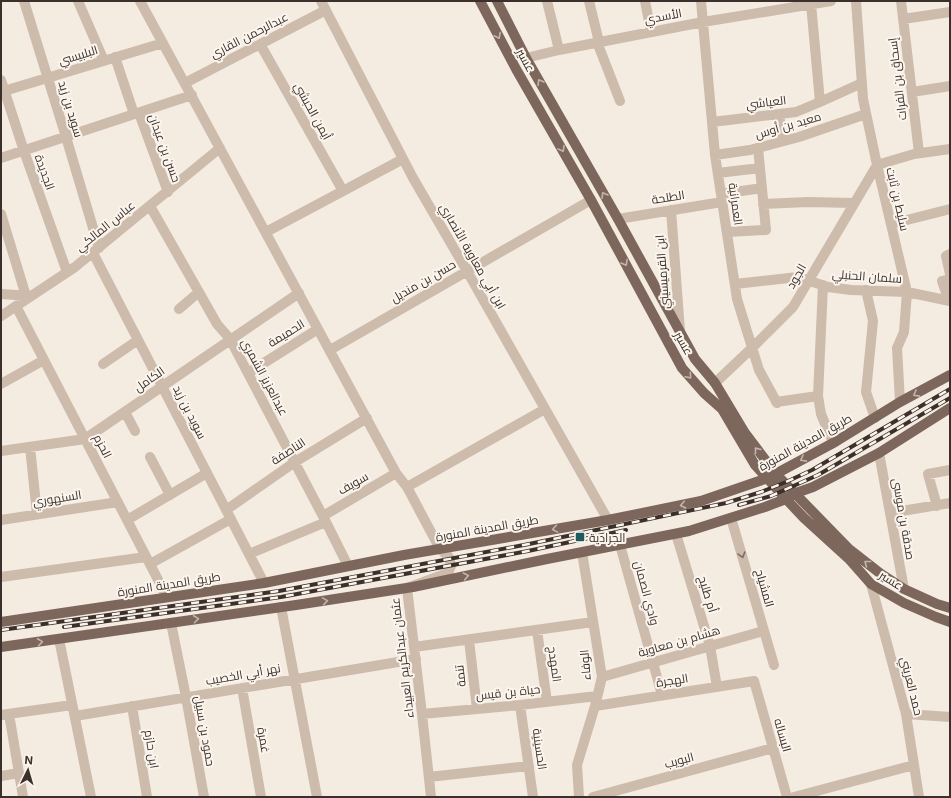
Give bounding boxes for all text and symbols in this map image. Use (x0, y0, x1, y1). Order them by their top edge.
street label: الأسدي (643, 5, 684, 30)
street label: عبدالرحمن القاري (208, 9, 292, 64)
one-way arrow (494, 31, 501, 39)
street label: إسحاق بن الفرات (884, 37, 910, 121)
street label: البلبيسي (56, 42, 100, 71)
street label: عسير (513, 45, 538, 74)
street label: سويد بن زيد (55, 79, 87, 139)
one-way arrow (537, 79, 544, 87)
street label: أيمن الحبشي (288, 80, 335, 144)
street label: العياشي (745, 92, 787, 115)
street label: معبد بن أوس (753, 108, 823, 142)
street label: حسن بن عيدان (146, 112, 184, 184)
one-way arrow (557, 145, 564, 152)
street label: الجديدة (32, 152, 58, 192)
street label: سليط بن ثابت (883, 166, 913, 232)
street label: العمرانية (726, 182, 746, 226)
street label: الطلحة (650, 187, 686, 207)
one-way arrow (602, 192, 609, 199)
street label: عباس المالكي (72, 197, 140, 257)
street label: ابن أبي معاوية الأنصاري (434, 201, 509, 313)
street label: ابن القرميسيني (652, 234, 675, 310)
street label: حسن بن منديل (388, 256, 458, 306)
one-way arrow (620, 258, 628, 266)
street label: الجود (783, 261, 809, 291)
street label: سلمان الحنبلي (831, 266, 903, 289)
street label: الحميمة (265, 316, 307, 350)
street label: عسير (671, 328, 697, 357)
street label: عبدالعزيز الشمري (236, 336, 292, 420)
street label: الكامل (131, 363, 167, 395)
one-way arrow (684, 371, 691, 378)
street label: سويد بن زيد (170, 382, 210, 442)
one-way arrow (913, 389, 920, 396)
street label: طريق المدينة المنورة (756, 410, 854, 474)
street label: الحزم (90, 432, 115, 461)
street label: الناصفة (268, 434, 308, 468)
one-way arrow (755, 447, 762, 454)
one-way arrow (800, 454, 808, 461)
street label: سويف (335, 468, 371, 498)
street label: صدقة بن موسى (889, 477, 919, 561)
street label: السنهوري (32, 487, 83, 512)
one-way arrow (680, 500, 686, 509)
street label: طريق المدينة المنورة (434, 512, 540, 544)
one-way arrow (552, 524, 558, 533)
place label: الجرادية (589, 530, 626, 545)
marker: الجرادية (574, 531, 586, 543)
one-way arrow (737, 552, 745, 558)
street label: وادي الصمان (628, 559, 663, 628)
one-way arrow (865, 560, 872, 567)
street label: المشياح (751, 567, 778, 609)
street label: عسير (876, 567, 905, 593)
street label: طريق المدينة المنورة (116, 568, 222, 600)
one-way arrow (463, 572, 470, 580)
street label: أم طليح (694, 574, 721, 615)
one-way arrow (322, 597, 328, 606)
street label: عثمان عبدالكريم العبيداء (387, 597, 418, 719)
one-way arrow (193, 615, 199, 624)
street label: هشام بن معاوية (636, 622, 722, 661)
one-way arrow (37, 638, 43, 647)
street label: المهدج (544, 645, 565, 683)
street label: الوفاء (576, 649, 594, 681)
street label: حمد العريني (895, 655, 927, 718)
street label: نهر أبي الخصيب (204, 660, 282, 691)
street label: تنمة (451, 663, 469, 688)
street label: الهجرة (655, 670, 689, 690)
street label: حياة بن قيس (475, 681, 541, 703)
street label: حمود بن سبيل (191, 695, 219, 767)
street label: البساله (771, 717, 795, 753)
street label: غمرة (254, 726, 274, 754)
street label: الحسينية (530, 727, 550, 771)
street label: ابن حازم (141, 729, 162, 770)
street label: البويب (663, 749, 695, 771)
north arrow (8, 750, 48, 790)
text: N (24, 753, 34, 767)

